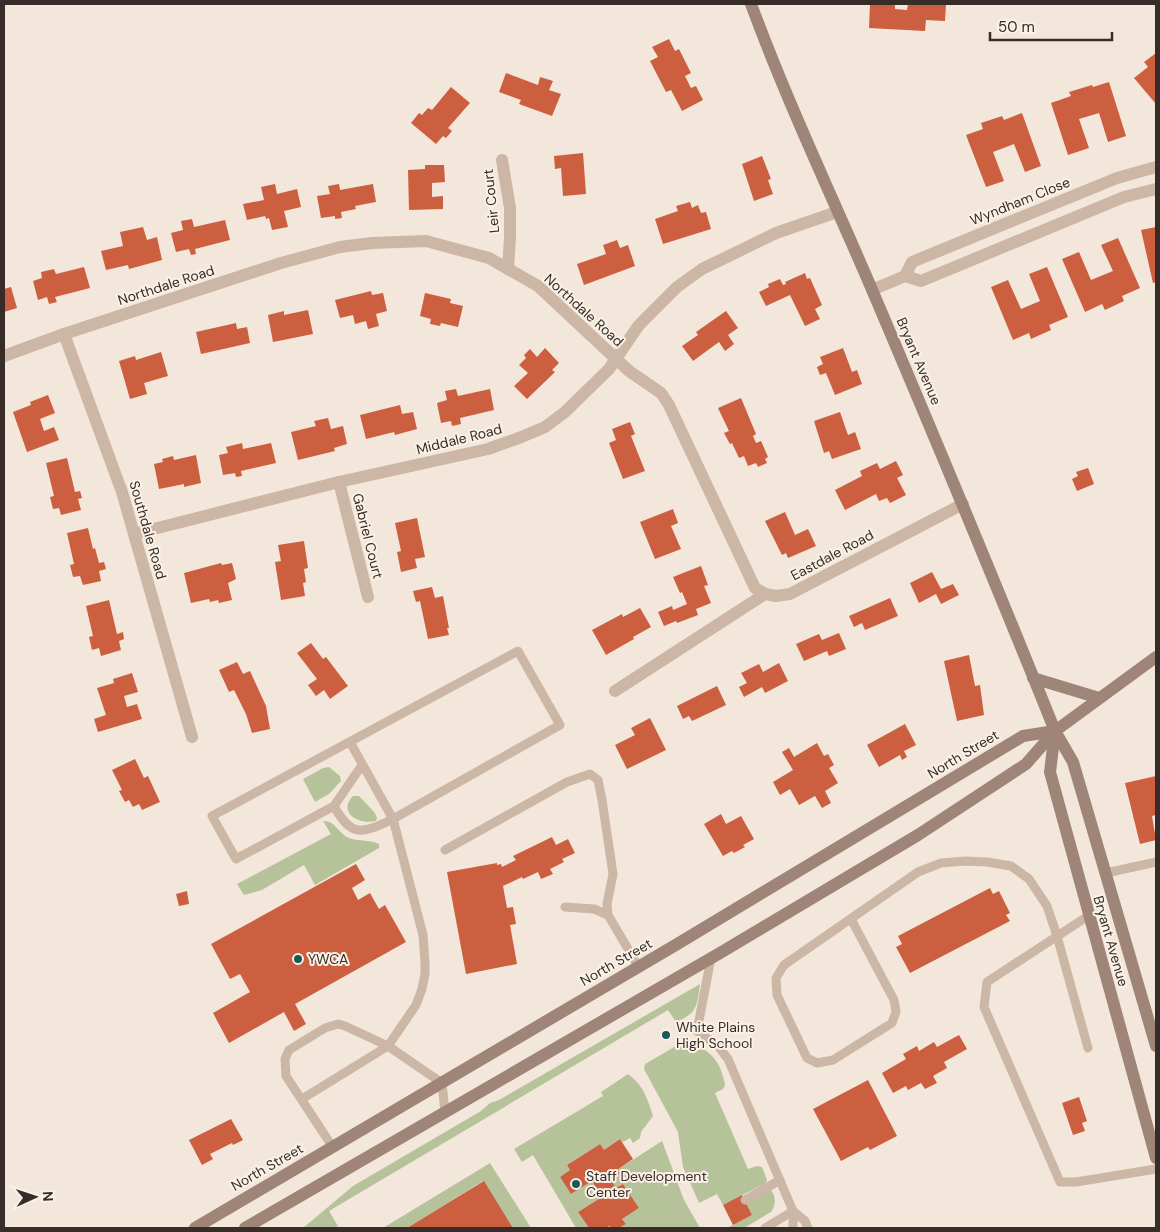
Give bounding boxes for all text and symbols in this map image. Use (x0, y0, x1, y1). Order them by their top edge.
scale bar (990, 10, 1112, 42)
text: 50 m (998, 17, 1035, 37)
street label: Leir Court (479, 168, 503, 234)
street label: Wyndham Close (967, 173, 1073, 229)
street label: Northdale Road (115, 261, 217, 309)
street label: Northdale Road (541, 270, 627, 350)
street label: Bryant Avenue (892, 314, 946, 408)
street label: Middale Road (414, 420, 504, 458)
street label: Southdale Road (125, 479, 171, 581)
street label: Gabriel Court (349, 491, 387, 581)
street label: Eastdale Road (787, 526, 877, 584)
street label: North Street (924, 726, 1002, 782)
street label: Bryant Avenue (1089, 894, 1133, 988)
street label: North Street (577, 934, 655, 990)
place label: YWCA (308, 950, 348, 968)
marker: YWCA (292, 953, 304, 965)
place label: White Plains High School (676, 1018, 755, 1052)
marker: White Plains High School (660, 1029, 672, 1041)
street label: North Street (228, 1139, 306, 1195)
place label: Staff Development Center (586, 1167, 707, 1201)
north arrow (10, 1172, 60, 1222)
marker: Staff Development Center (570, 1178, 582, 1190)
text: N (39, 1191, 57, 1202)

